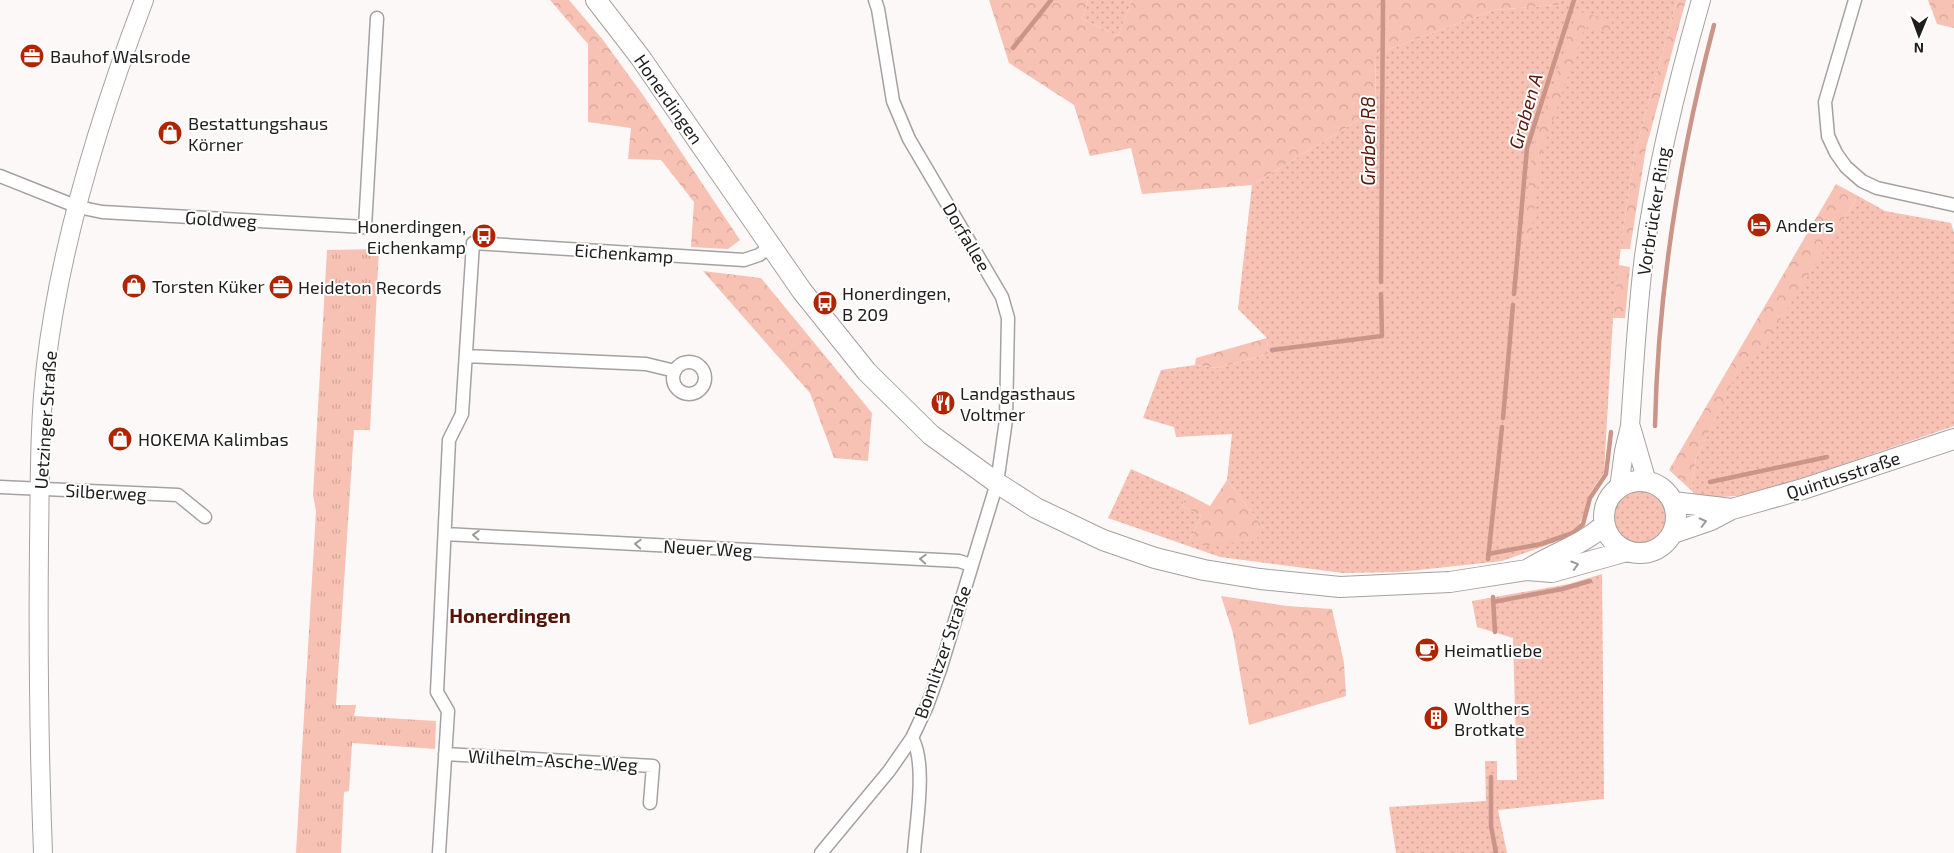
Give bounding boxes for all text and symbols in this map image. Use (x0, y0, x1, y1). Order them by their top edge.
north arrow (1894, 10, 1944, 60)
text: N (1914, 40, 1924, 57)
office icon: Bauhof Walsrode (19, 43, 45, 69)
place label: Bauhof Walsrode (50, 45, 191, 67)
street label: Honerdingen (630, 50, 708, 148)
water label: Graben A (1503, 70, 1547, 152)
water label: Graben R8 (1356, 96, 1379, 186)
place label: Bestattungshaus Körner (188, 112, 328, 155)
shop icon: Bestattungshaus Körner (157, 120, 183, 146)
street label: Vorbrücker Ring (1632, 145, 1674, 277)
street label: Dorfallee (938, 199, 996, 275)
street label: Goldweg (185, 206, 257, 232)
hotel icon: Anders (1746, 212, 1772, 238)
place label: Anders (1776, 214, 1834, 236)
place label: Honerdingen, Eichenkamp (357, 215, 466, 258)
bus stop icon: Honerdingen, Eichenkamp (471, 223, 497, 249)
street label: Eichenkamp (574, 239, 674, 267)
shop icon: Torsten Küker (121, 273, 147, 299)
office icon: Heideton Records (268, 274, 294, 300)
place label: Torsten Küker (152, 275, 265, 297)
place label: Heideton Records (298, 276, 442, 298)
place label: Honerdingen, B 209 (842, 282, 951, 325)
bus stop icon: Honerdingen, B 209 (812, 290, 838, 316)
street label: Uetzinger Straße (29, 350, 61, 490)
place label: Landgasthaus Voltmer (960, 382, 1076, 425)
restaurant icon: Landgasthaus Voltmer (930, 390, 956, 416)
shop icon: HOKEMA Kalimbas (107, 426, 133, 452)
place label: HOKEMA Kalimbas (138, 428, 289, 450)
street label: Quintusstraße (1783, 446, 1903, 504)
street label: Silberweg (65, 479, 147, 505)
one-way arrow (1699, 517, 1707, 528)
one-way arrow (472, 530, 480, 541)
street label: Neuer Weg (663, 535, 753, 561)
one-way arrow (634, 539, 642, 550)
one-way arrow (919, 554, 927, 565)
one-way arrow (1570, 560, 1578, 570)
street label: Bomlitzer Straße (909, 583, 975, 721)
district label: Honerdingen (449, 603, 571, 627)
cafe icon: Heimatliebe (1414, 637, 1440, 663)
place label: Heimatliebe (1444, 639, 1542, 661)
place label: Wolthers Brotkate (1454, 697, 1530, 740)
building icon: Wolthers Brotkate (1423, 705, 1449, 731)
street label: Wilhelm-Asche-Weg (468, 745, 638, 775)

